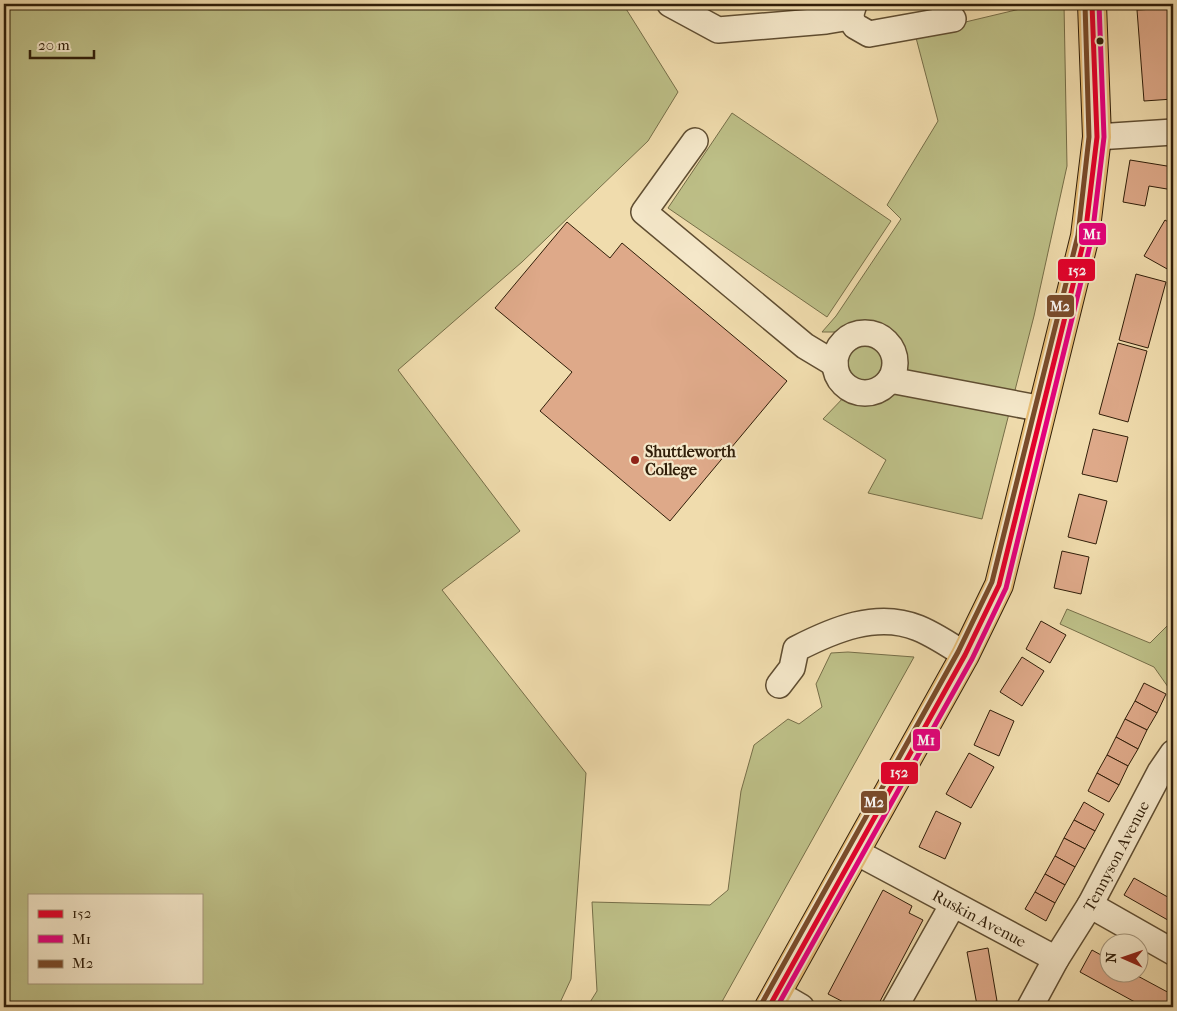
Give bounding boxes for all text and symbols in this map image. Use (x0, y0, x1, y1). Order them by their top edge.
scale bar (30, 28, 94, 60)
text: 20 m (38, 36, 70, 54)
unlabelled marker (1095, 36, 1105, 46)
line badge: M1 (1078, 222, 1107, 246)
text: M1 (1082, 226, 1101, 243)
line badge: 152 (1057, 258, 1096, 282)
text: 152 (1068, 262, 1086, 279)
line badge: M2 (1046, 294, 1075, 318)
text: M2 (1049, 298, 1070, 315)
place label: Shuttleworth College (645, 442, 737, 480)
marker: Shuttleworth College (629, 454, 641, 466)
line badge: M1 (912, 728, 941, 752)
text: M1 (916, 732, 935, 749)
line badge: 152 (880, 761, 919, 785)
text: 152 (890, 764, 908, 781)
line badge: M2 (860, 790, 888, 814)
text: M2 (863, 794, 884, 811)
street label: Tennyson Avenue (1079, 797, 1153, 915)
street label: Ruskin Avenue (929, 886, 1029, 951)
legend (28, 894, 202, 984)
text: 152 (72, 904, 92, 922)
text: M1 (72, 930, 91, 948)
north arrow (1100, 934, 1150, 984)
text: N (1103, 952, 1120, 963)
text: M2 (72, 954, 94, 972)

